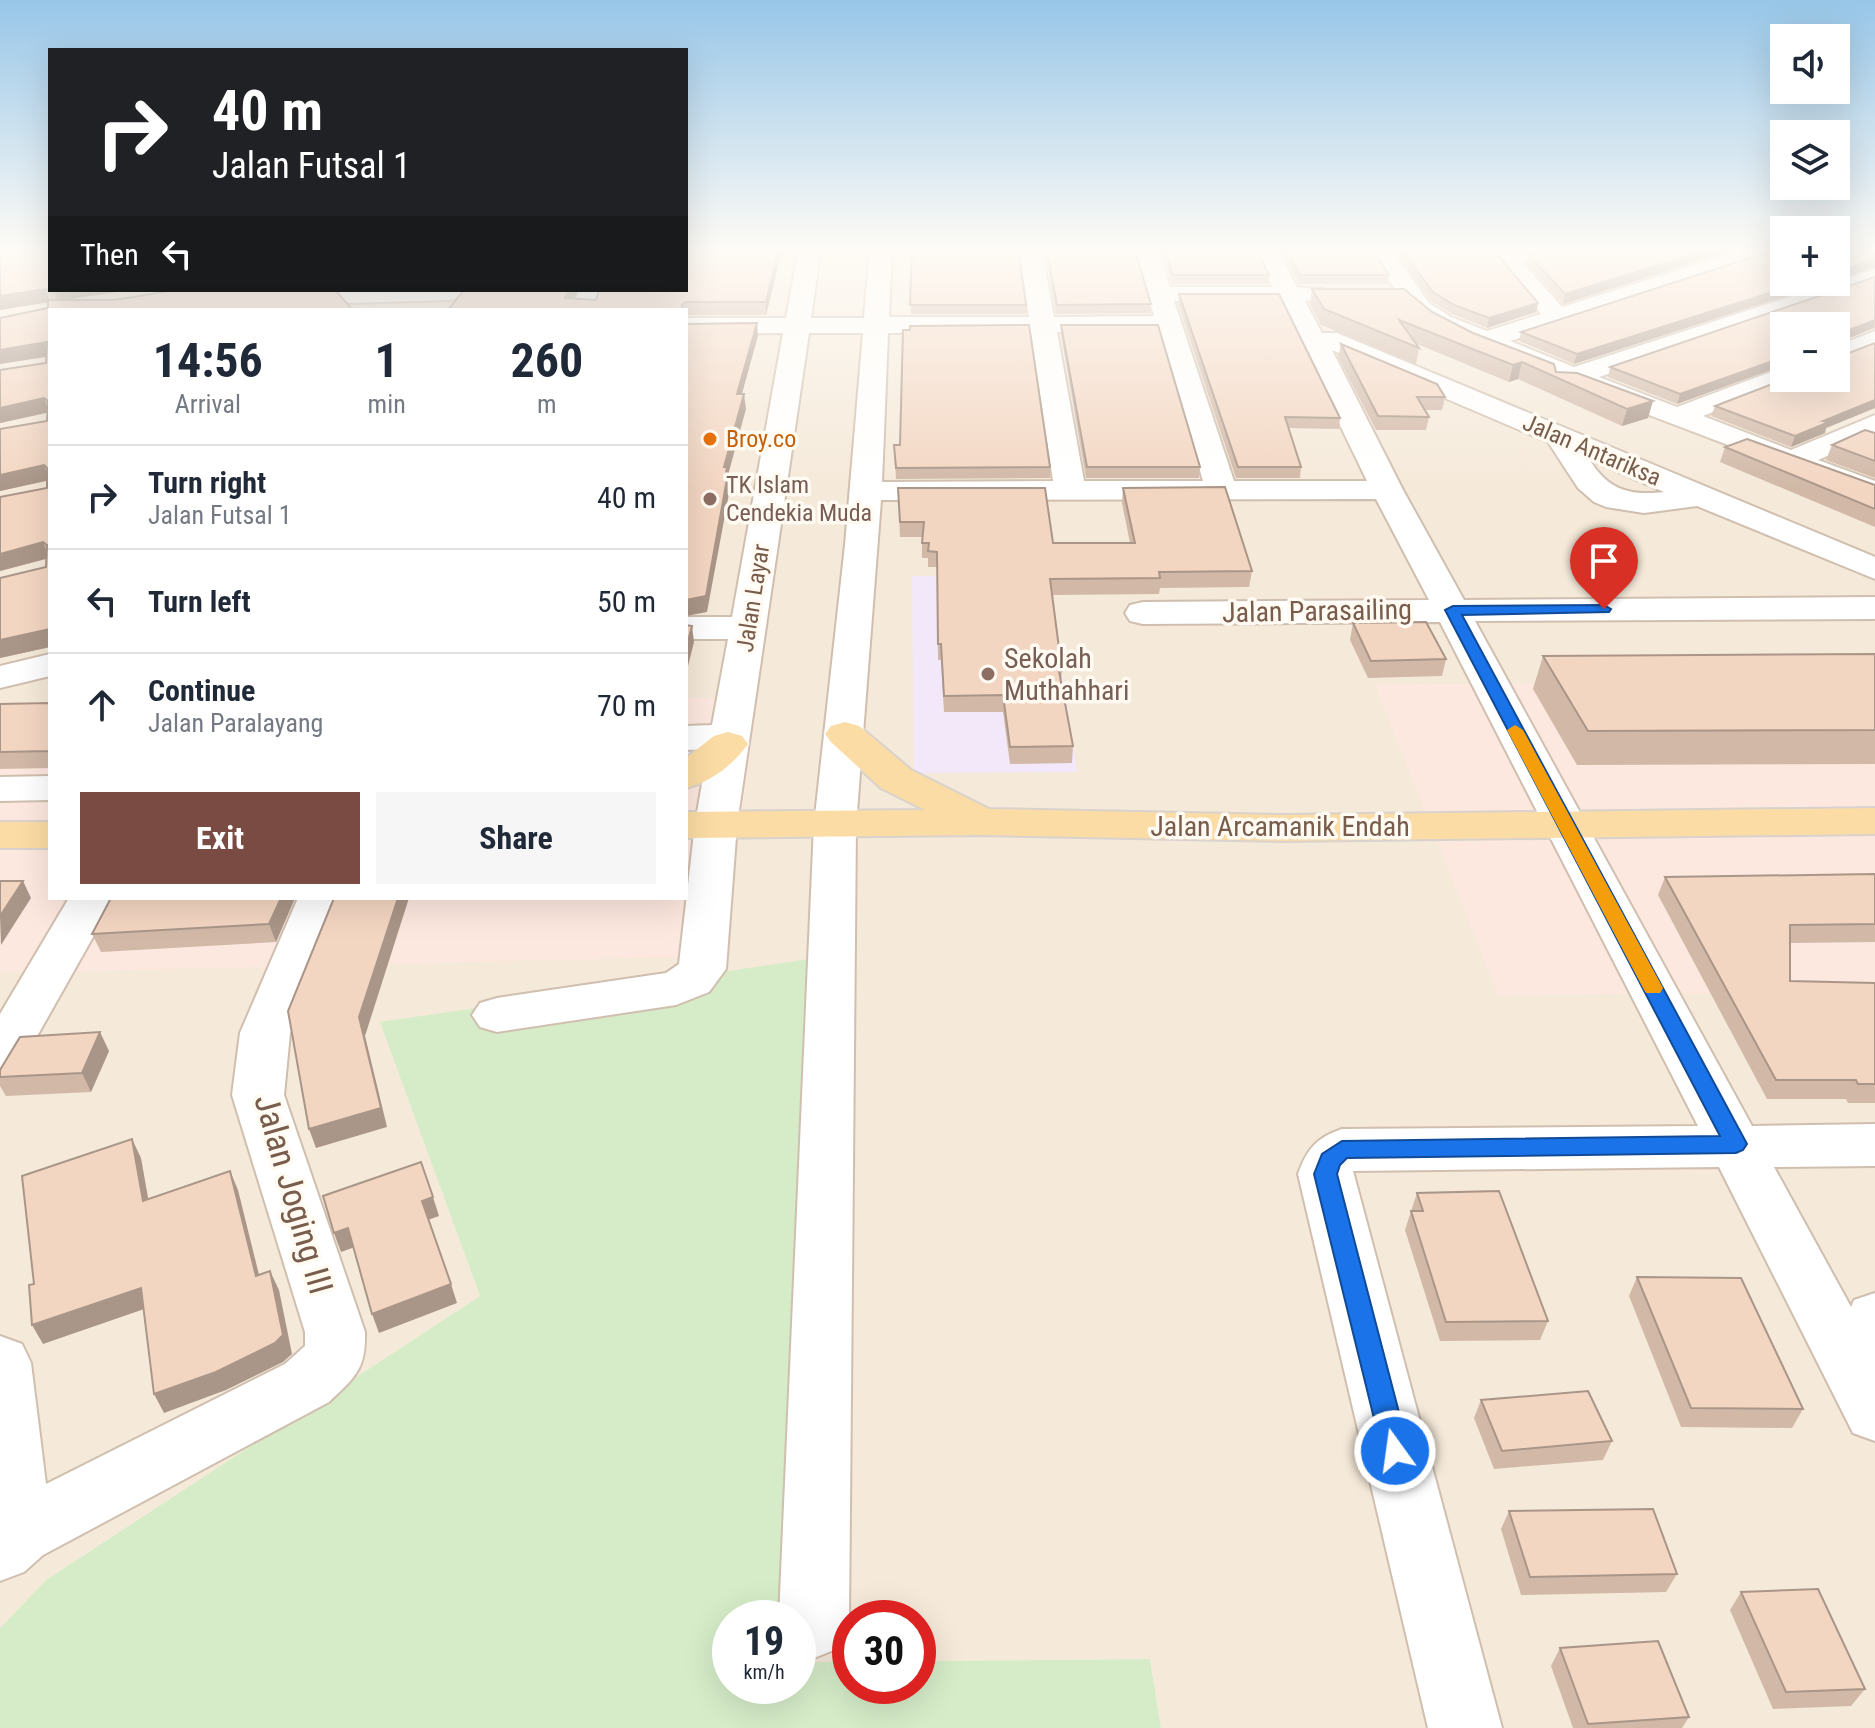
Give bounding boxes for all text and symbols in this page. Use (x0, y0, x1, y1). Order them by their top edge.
map controls (1770, 24, 1850, 392)
button: sound (1770, 24, 1850, 104)
text: 40 m (212, 78, 323, 144)
icon: right (80, 80, 184, 184)
button: layers (1770, 120, 1850, 200)
text: Jalan Futsal 1 (212, 145, 411, 187)
button: + (1770, 216, 1850, 296)
icon: left (155, 232, 199, 276)
text: Then (80, 237, 139, 272)
button: − (1770, 312, 1850, 392)
text: 14:56 (153, 332, 263, 389)
text: 1 (375, 332, 399, 389)
text: 260 (510, 332, 583, 389)
text: Arrival (175, 389, 241, 419)
text: min (368, 389, 406, 419)
text: m (537, 389, 557, 419)
street label: Jalan Antariksa (1519, 408, 1665, 492)
place label: Broy.co (726, 425, 796, 453)
marker: Broy.co (701, 430, 719, 448)
text: Turn right (148, 465, 266, 500)
place label: TK Islam Cendekia Muda (726, 471, 872, 527)
icon: right (80, 475, 124, 519)
text: 40 m (597, 480, 656, 515)
marker: TK Islam Cendekia Muda (701, 490, 719, 508)
text: Jalan Futsal 1 (148, 500, 292, 530)
pin (1570, 527, 1638, 609)
icon: arrive (1582, 539, 1626, 583)
street label: Jalan Layar (731, 542, 775, 654)
icon: left (80, 579, 124, 623)
text: Turn left (148, 584, 251, 619)
text: 50 m (597, 584, 656, 619)
street label: Jalan Parasailing (1222, 593, 1412, 629)
place label: Sekolah Muthahhari (1004, 642, 1129, 707)
marker: Sekolah Muthahhari (979, 665, 997, 683)
text: Continue (148, 673, 255, 708)
icon: ahead (80, 683, 124, 727)
text: 70 m (597, 688, 656, 723)
text: Jalan Paralayang (148, 708, 323, 738)
button: Exit (80, 792, 360, 884)
button: Share (376, 792, 656, 884)
street label: Jalan Arcamanik Endah (1150, 810, 1410, 843)
street label: Jalan Joging III (246, 1090, 342, 1298)
position arrow (1353, 1409, 1437, 1493)
speed limit sign: 30 (832, 1600, 936, 1704)
text: 19 (744, 1618, 784, 1665)
text: km/h (743, 1660, 785, 1684)

